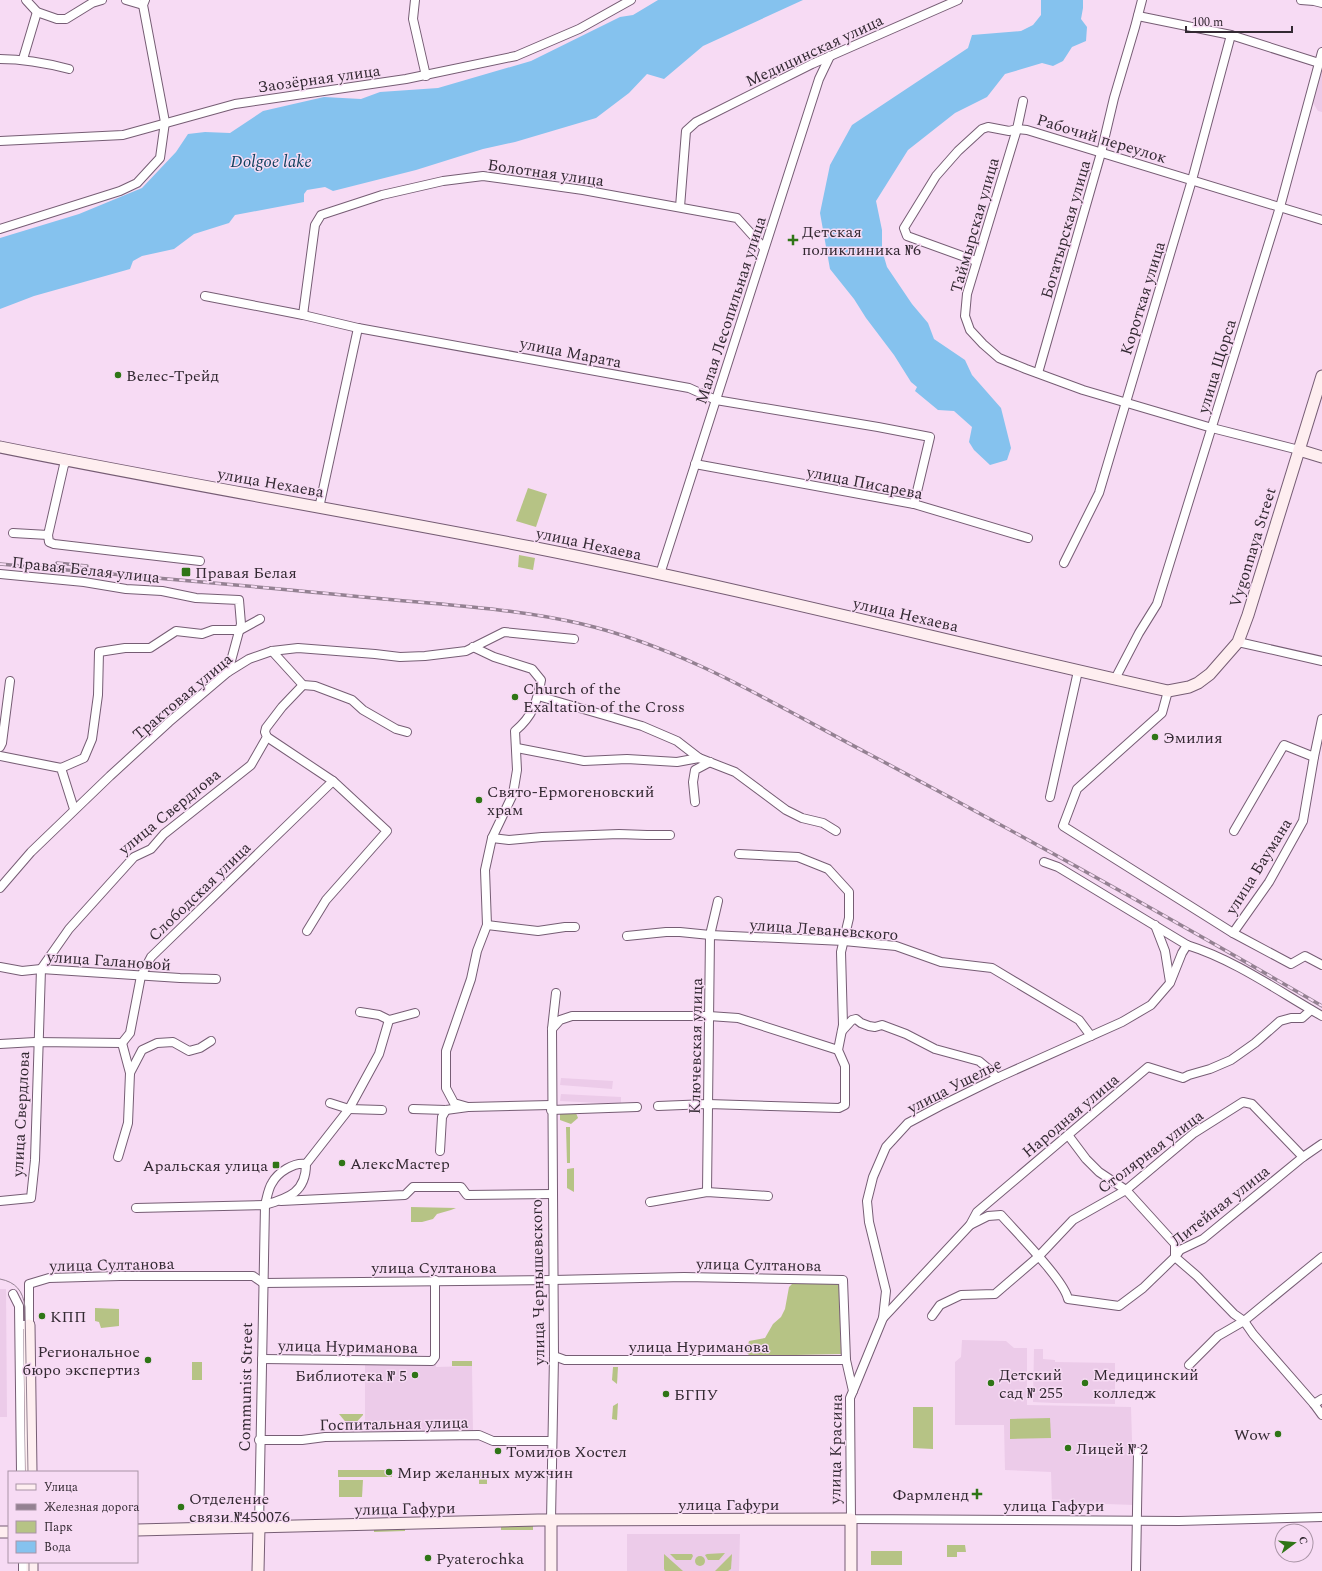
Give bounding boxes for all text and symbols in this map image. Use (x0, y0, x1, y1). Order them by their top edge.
street label: Медицинская улица (742, 8, 887, 93)
scale bar (1186, 8, 1292, 34)
text: 100 m (1192, 13, 1223, 32)
street label: Заозёрная улица (256, 58, 382, 99)
street label: Рабочий переулок (1034, 108, 1170, 170)
water label: Dolgoe lake (230, 149, 312, 175)
street label: Болотная улица (486, 153, 606, 193)
street label: Таймырская улица (944, 155, 1006, 296)
street label: Богатырская улица (1035, 157, 1097, 301)
street label: Малая Лесопильная улица (689, 213, 773, 407)
place label: Детская поликлиника №6 (802, 220, 921, 262)
marker: Детская поликлиника №6 (787, 234, 799, 246)
street label: Короткая улица (1114, 238, 1172, 358)
street label: улица Щорса (1191, 316, 1243, 417)
street label: улица Марата (517, 331, 624, 375)
place label: Велес-Трейд (126, 364, 219, 388)
marker: Велес-Трейд (113, 370, 123, 380)
street label: улица Писарева (804, 460, 925, 506)
street label: улица Нехаева (215, 462, 326, 504)
street label: Vygonnaya Street (1223, 484, 1283, 610)
street label: улица Нехаева (533, 521, 644, 567)
street label: Правая Белая улица (11, 550, 161, 590)
place label: Правая Белая (195, 561, 297, 585)
marker: Правая Белая (180, 566, 192, 578)
street label: улица Нехаева (850, 591, 961, 639)
street label: Трактовая улица (127, 647, 238, 746)
place label: Church of the Exaltation of the Cross (523, 677, 685, 719)
marker: Church of the Exaltation of the Cross (510, 692, 520, 702)
place label: Эмилия (1163, 726, 1223, 750)
marker: Эмилия (1150, 732, 1160, 742)
street label: улица Свердлова (112, 763, 226, 861)
place label: Свято-Ермогеновский храм (487, 780, 654, 822)
marker: Свято-Ермогеновский храм (474, 795, 484, 805)
street label: улица Баумана (1219, 813, 1298, 920)
street label: Слободская улица (143, 836, 257, 947)
street label: улица Леваневского (748, 913, 899, 947)
street label: улица Галановой (45, 945, 172, 977)
street label: Ключевская улица (683, 977, 709, 1114)
street label: улица Свердлова (6, 1050, 36, 1178)
street label: улица Ущелье (902, 1052, 1006, 1120)
street label: Народная улица (1017, 1068, 1125, 1164)
street label: Столярная улица (1093, 1104, 1209, 1200)
place label: АлексМастер (350, 1152, 450, 1176)
place label: Аральская улица (143, 1154, 268, 1178)
marker: АлексМастер (337, 1158, 347, 1168)
street label: Литейная улица (1166, 1159, 1275, 1252)
marker: Аральская улица (271, 1160, 281, 1170)
street label: улица Чернышевского (525, 1199, 551, 1366)
street label: улица Султанова (48, 1252, 175, 1278)
street label: улица Султанова (695, 1252, 822, 1278)
street label: улица Султанова (370, 1256, 497, 1280)
place label: КПП (50, 1305, 86, 1329)
marker: КПП (37, 1311, 47, 1321)
street label: Communist Street (233, 1322, 259, 1452)
street label: улица Нуриманова (277, 1334, 418, 1360)
street label: улица Нуриманова (628, 1335, 769, 1359)
place label: Региональное бюро экспертиз (23, 1340, 140, 1382)
marker: Региональное бюро экспертиз (143, 1355, 153, 1365)
place label: Детский сад № 255 (999, 1363, 1063, 1405)
place label: Медицинский колледж (1093, 1363, 1199, 1405)
place label: Библиотека № 5 (295, 1364, 407, 1388)
marker: Библиотека № 5 (410, 1370, 420, 1380)
marker: Детский сад № 255 (986, 1378, 996, 1388)
marker: Медицинский колледж (1080, 1378, 1090, 1388)
place label: БГПУ (674, 1383, 718, 1407)
marker: БГПУ (661, 1389, 671, 1399)
street label: улица Красина (823, 1394, 849, 1505)
street label: Госпитальная улица (319, 1411, 469, 1437)
place label: Wow (1234, 1423, 1271, 1447)
marker: Wow (1273, 1429, 1283, 1439)
place label: Лицей № 2 (1076, 1437, 1148, 1461)
place label: Томилов Хостел (506, 1440, 627, 1464)
marker: Лицей № 2 (1063, 1443, 1073, 1453)
marker: Томилов Хостел (493, 1446, 503, 1456)
place label: Мир желанных мужчин (397, 1461, 573, 1485)
marker: Мир желанных мужчин (384, 1467, 394, 1477)
legend (8, 1471, 138, 1563)
text: Улица (44, 1478, 78, 1497)
place label: Фармленд (893, 1483, 969, 1507)
place label: Отделение связи №450076 (189, 1487, 290, 1529)
marker: Фармленд (972, 1489, 982, 1499)
street label: улица Гафури (678, 1493, 779, 1517)
street label: улица Гафури (1003, 1494, 1104, 1518)
street label: улица Гафури (353, 1496, 456, 1522)
text: Железная дорога (44, 1498, 139, 1517)
marker: Отделение связи №450076 (176, 1502, 186, 1512)
text: Парк (44, 1518, 73, 1537)
north arrow (1274, 1523, 1314, 1563)
text: С (1294, 1534, 1312, 1547)
text: Вода (44, 1538, 71, 1557)
place label: Pyaterochka (436, 1547, 524, 1571)
marker: Pyaterochka (423, 1553, 433, 1563)

